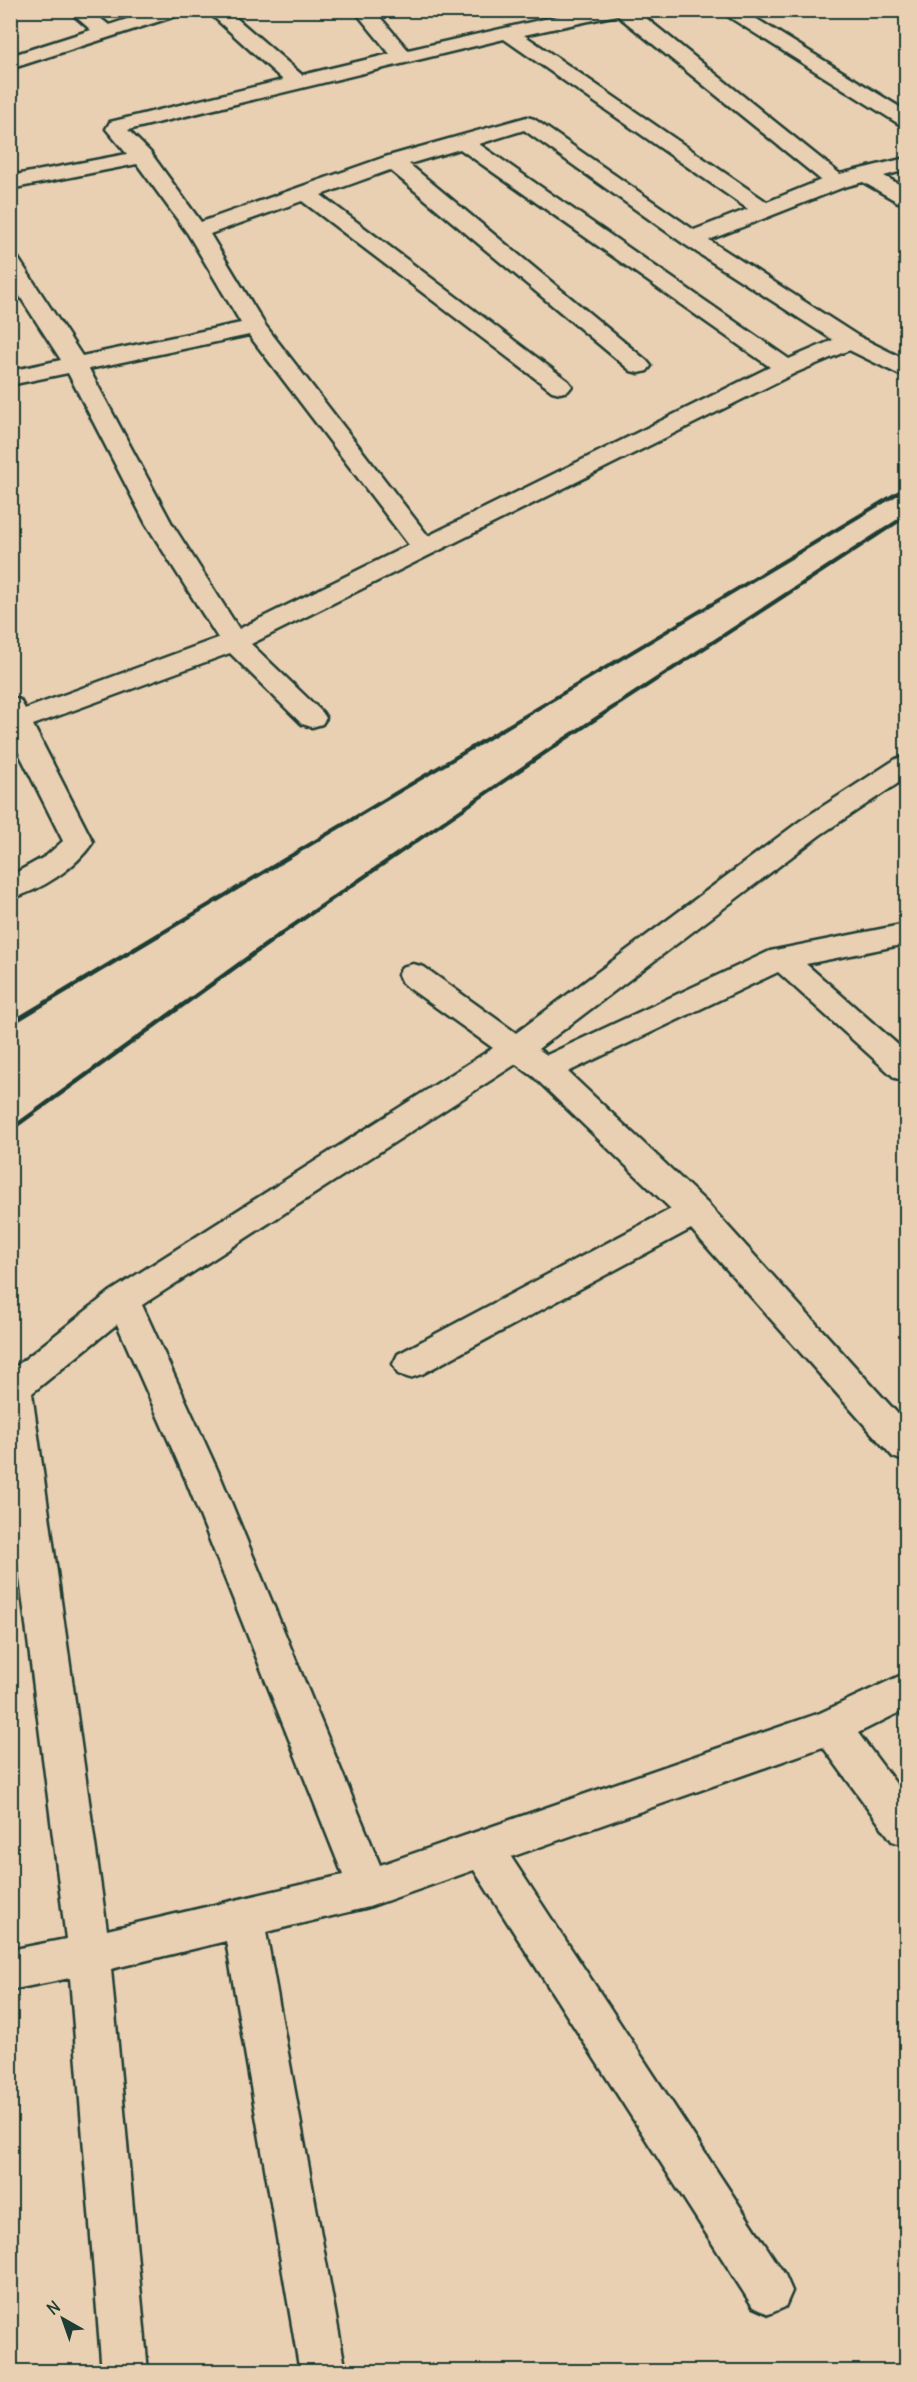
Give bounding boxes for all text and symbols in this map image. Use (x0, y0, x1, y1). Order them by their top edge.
north arrow (33, 2289, 93, 2349)
text: N (43, 2296, 64, 2319)

